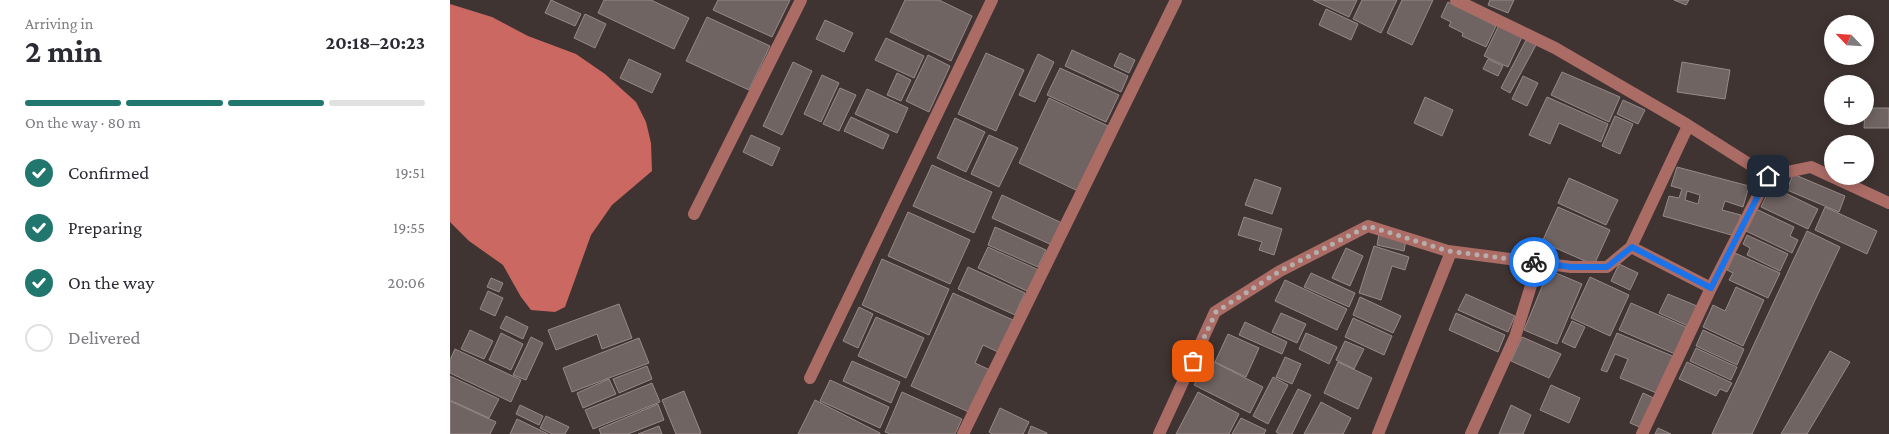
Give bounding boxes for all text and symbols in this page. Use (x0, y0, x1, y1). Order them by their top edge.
text: Arriving in (25, 15, 93, 32)
north arrow (1824, 15, 1874, 65)
map controls (1824, 15, 1874, 185)
text: 20:18–20:23 (326, 32, 425, 53)
text: 2 min (25, 33, 102, 69)
button: + (1824, 75, 1874, 125)
text: On the way · 80 m (25, 114, 141, 131)
button: − (1824, 135, 1874, 185)
pin (1747, 155, 1789, 197)
icon: check (25, 159, 53, 187)
text: Confirmed (68, 162, 149, 183)
icon: home (1754, 162, 1782, 190)
text: 19:51 (395, 164, 425, 181)
icon: check (25, 214, 53, 242)
text: Preparing (68, 217, 142, 238)
text: 19:55 (393, 219, 425, 236)
courier (1509, 237, 1559, 287)
icon: bike (1520, 248, 1548, 276)
icon: check (25, 269, 53, 297)
text: On the way (68, 272, 154, 293)
text: 20:06 (388, 274, 425, 291)
text: Delivered (68, 327, 141, 348)
pin (1172, 340, 1214, 382)
icon: bag (1179, 347, 1207, 375)

